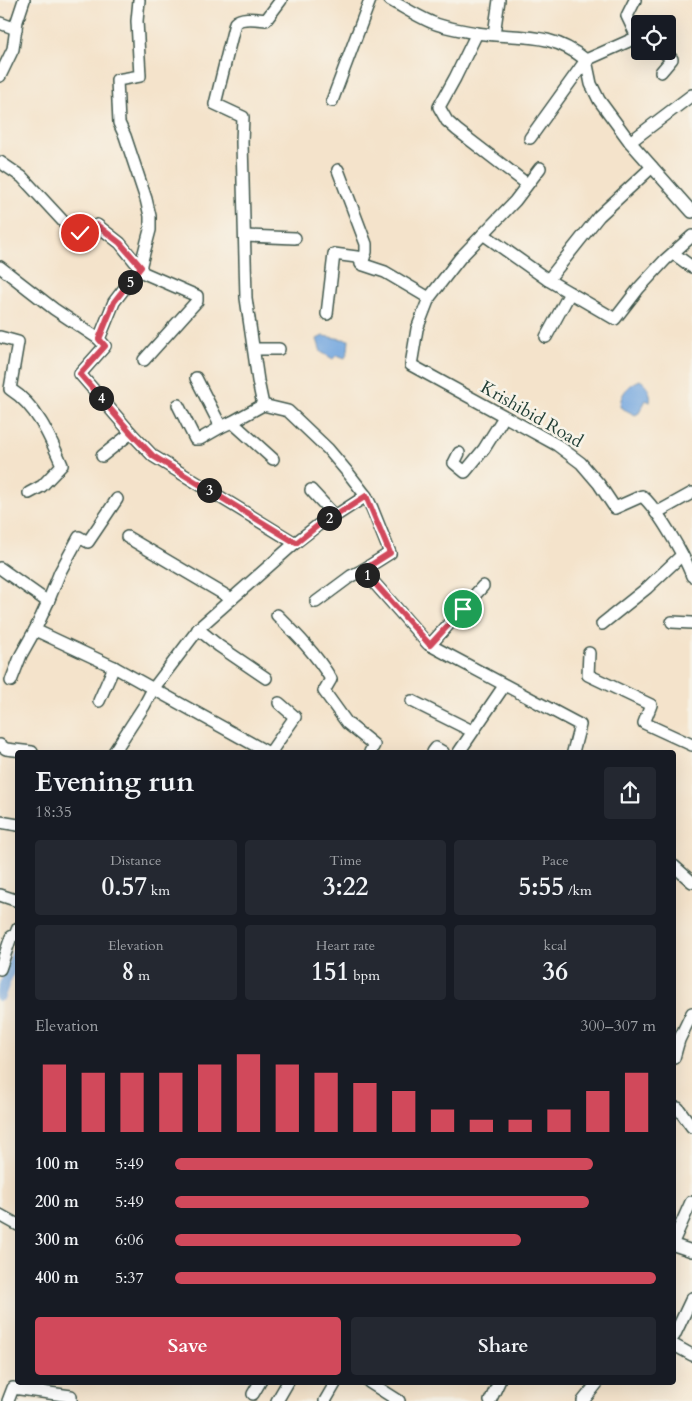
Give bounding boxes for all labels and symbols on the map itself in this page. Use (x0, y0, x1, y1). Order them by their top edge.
pin (59, 212, 101, 254)
pin: 5 (118, 270, 142, 294)
street label: Krishibid Road (476, 375, 588, 454)
pin: 4 (88, 386, 114, 410)
pin: 3 (196, 478, 222, 502)
pin: 2 (316, 506, 342, 530)
pin: 1 (354, 562, 380, 588)
pin (442, 588, 484, 630)

